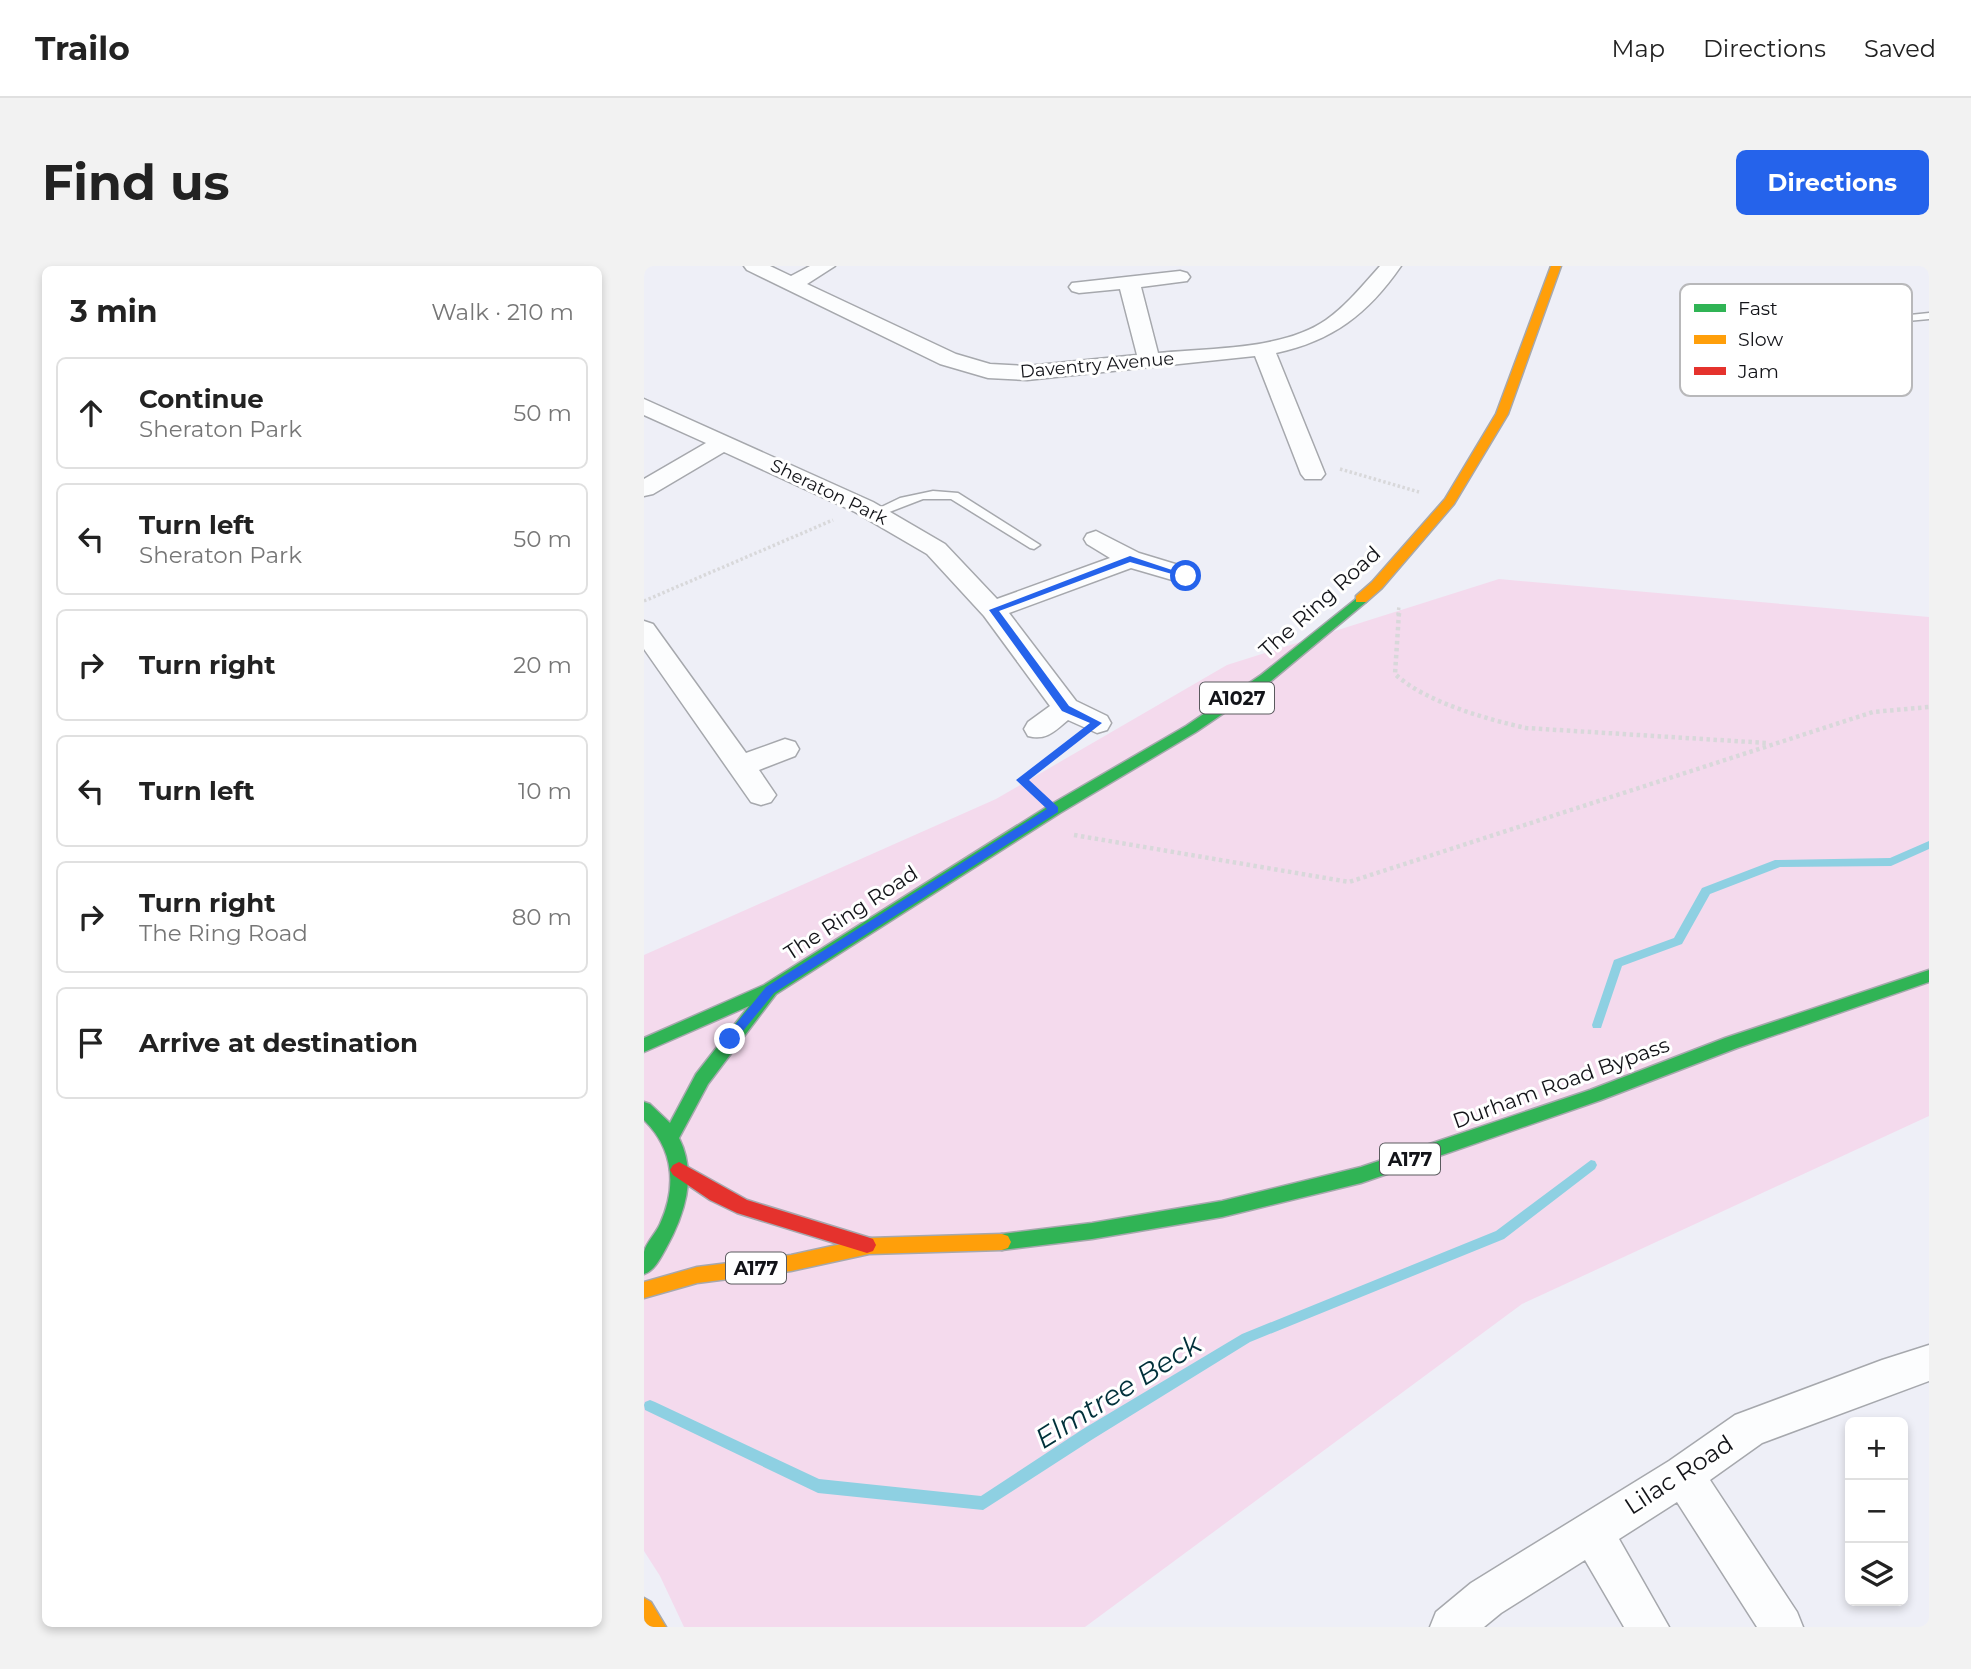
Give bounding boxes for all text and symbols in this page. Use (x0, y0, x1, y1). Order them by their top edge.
text: Trailo (35, 28, 130, 68)
text: Map (1612, 34, 1665, 63)
text: Directions (1703, 34, 1826, 63)
text: Saved (1864, 34, 1936, 63)
button: Directions (1736, 150, 1929, 215)
text: Find us (42, 153, 230, 212)
legend (1680, 284, 1912, 396)
text: 3 min (70, 293, 157, 330)
text: Fast (1738, 297, 1778, 320)
text: Walk · 210 m (431, 298, 574, 326)
text: Slow (1738, 328, 1783, 351)
street label: Daventry Avenue (1019, 347, 1175, 383)
text: Jam (1737, 360, 1779, 383)
text: Continue (139, 383, 264, 415)
icon: ahead (72, 394, 110, 432)
text: 50 m (513, 399, 572, 427)
text: Sheraton Park (139, 415, 302, 443)
street label: Sheraton Park (767, 454, 891, 530)
text: Turn left (139, 509, 255, 541)
icon: left (72, 520, 110, 558)
text: 50 m (513, 525, 572, 553)
text: Sheraton Park (139, 541, 302, 569)
street label: The Ring Road (1254, 541, 1385, 663)
route start (1170, 560, 1201, 591)
icon: right (72, 646, 110, 684)
text: Turn right (139, 649, 275, 681)
text: 20 m (513, 651, 572, 679)
road number: A1027 (1200, 682, 1274, 714)
icon: left (72, 772, 110, 810)
text: Turn left (139, 775, 255, 807)
text: 10 m (518, 777, 572, 805)
street label: The Ring Road (779, 860, 922, 965)
text: Turn right (139, 887, 275, 919)
icon: right (72, 898, 110, 936)
text: 80 m (512, 903, 572, 931)
text: The Ring Road (139, 919, 308, 947)
route end (714, 1023, 745, 1054)
icon: arrive (72, 1024, 110, 1062)
text: Arrive at destination (139, 1027, 418, 1059)
street label: Durham Road Bypass (1449, 1032, 1673, 1133)
road number: A177 (1380, 1144, 1440, 1174)
road number: A177 (726, 1252, 786, 1284)
water label: Elmtree Beck (1029, 1326, 1209, 1456)
map controls (1845, 1417, 1908, 1606)
button: + (1845, 1417, 1908, 1480)
street label: Lilac Road (1619, 1429, 1739, 1520)
button: − (1845, 1480, 1908, 1543)
button: layers (1845, 1543, 1908, 1606)

